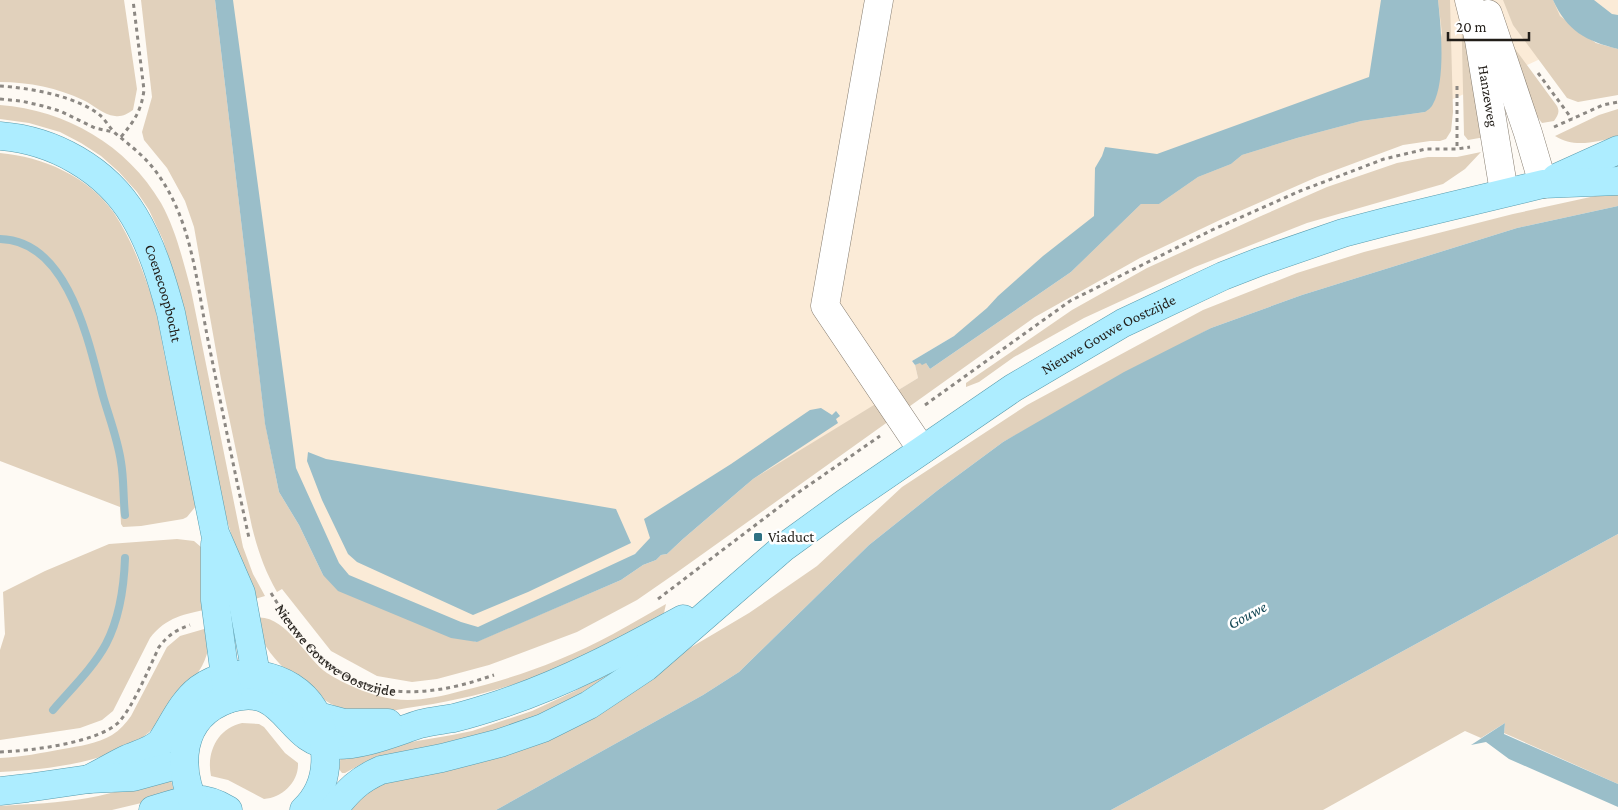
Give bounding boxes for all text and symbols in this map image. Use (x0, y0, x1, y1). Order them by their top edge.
scale bar (1448, 10, 1529, 42)
text: 20 m (1456, 19, 1487, 35)
street label: Hanzeweg (1475, 64, 1501, 128)
street label: Coenecoopbocht (141, 242, 185, 344)
street label: Nieuwe Gouwe Oostzijde (1038, 291, 1178, 378)
place label: Viaduct (768, 529, 815, 545)
marker: Viaduct (752, 531, 764, 543)
water label: Gouwe (1225, 598, 1269, 632)
street label: Nieuwe Gouwe Oostzijde (272, 601, 397, 699)

